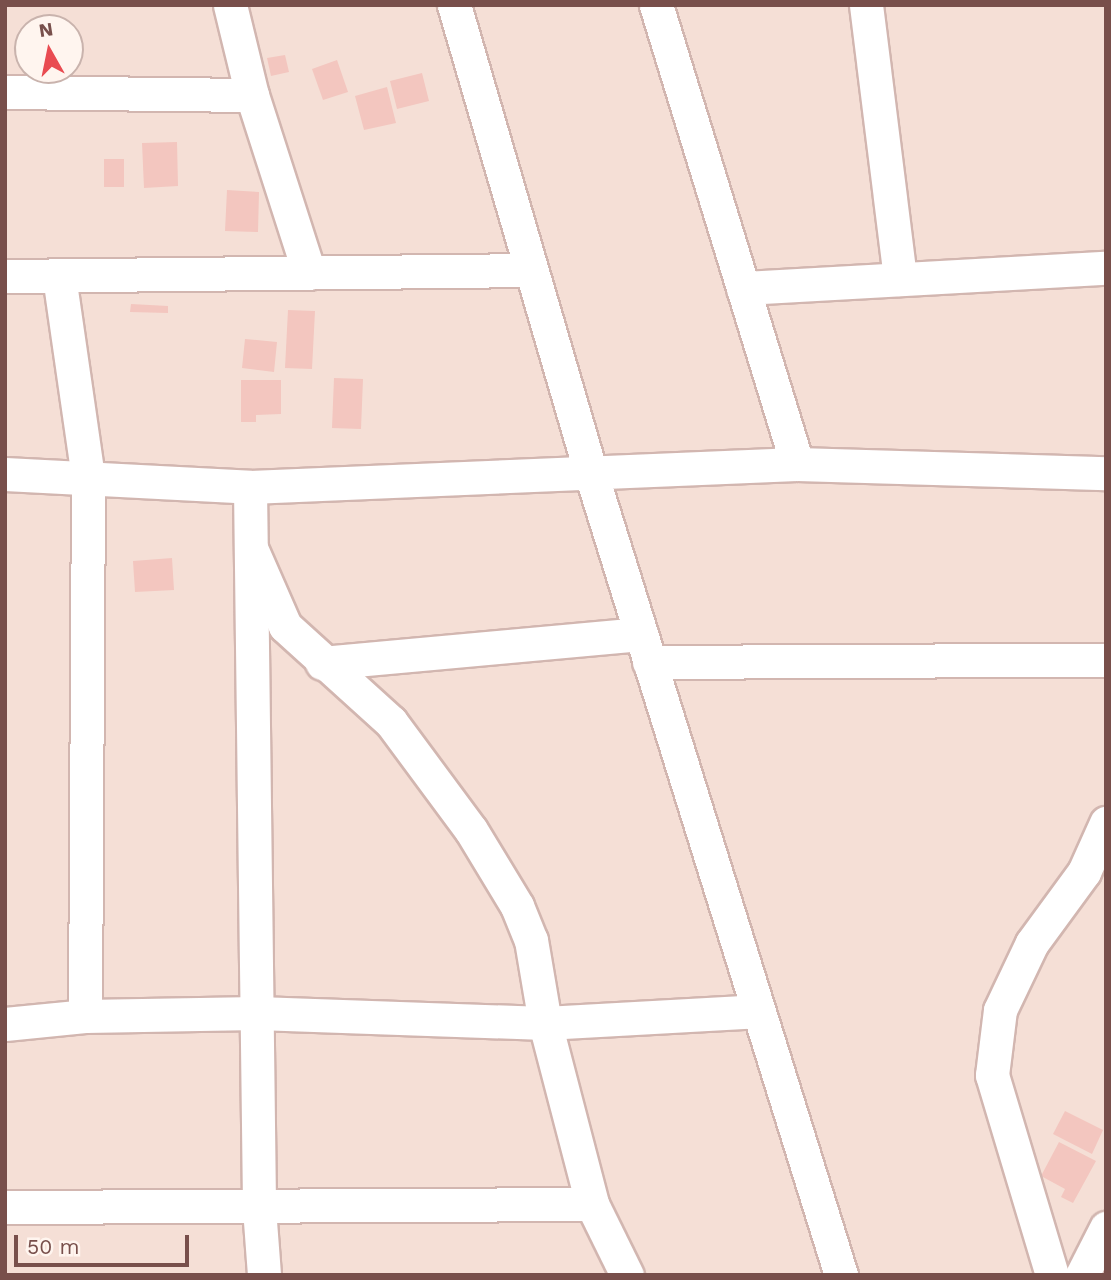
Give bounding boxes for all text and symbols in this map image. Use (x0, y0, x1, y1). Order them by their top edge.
north arrow (14, 14, 84, 84)
text: N (37, 17, 55, 42)
scale bar (18, 1220, 192, 1264)
text: 50 m (27, 1234, 79, 1259)

